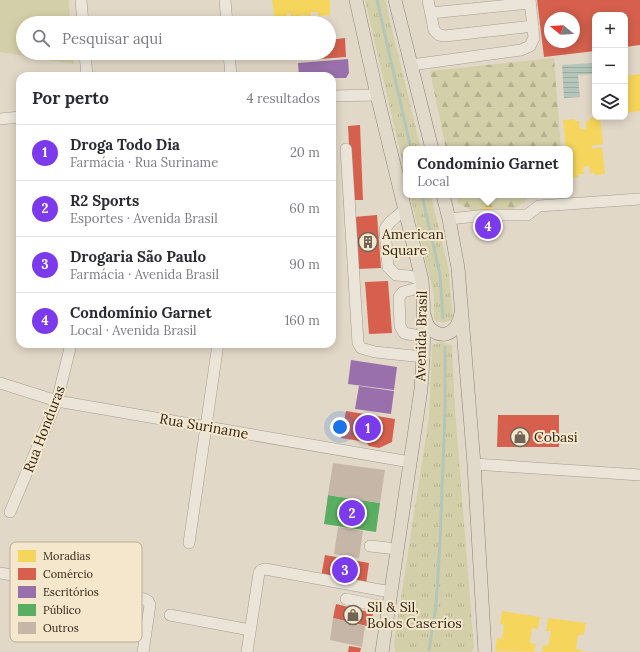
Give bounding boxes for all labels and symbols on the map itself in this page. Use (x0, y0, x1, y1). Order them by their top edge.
north arrow (544, 12, 580, 48)
pin: 4 (475, 211, 501, 241)
place label: American Square (381, 225, 445, 259)
building icon: American Square (357, 231, 379, 253)
street label: Avenida Brasil (411, 290, 431, 383)
street label: Rua Honduras (19, 383, 69, 475)
street label: Rua Suriname (158, 409, 250, 443)
pin: 1 (355, 413, 381, 443)
your location (330, 417, 350, 437)
shop icon: Cobasi (509, 426, 531, 448)
place label: Cobasi (534, 428, 578, 446)
pin: 2 (339, 498, 365, 528)
legend (10, 542, 142, 642)
text: Moradias (43, 549, 90, 563)
pin: 3 (332, 555, 358, 585)
text: Comércio (43, 567, 93, 581)
text: Escritórios (43, 585, 99, 599)
place label: Sil & Sil, Bolos Caseríos (367, 598, 462, 632)
text: Público (43, 603, 81, 617)
shop icon: Sil & Sil, Bolos Caseríos (342, 604, 364, 626)
text: Outros (43, 621, 79, 635)

